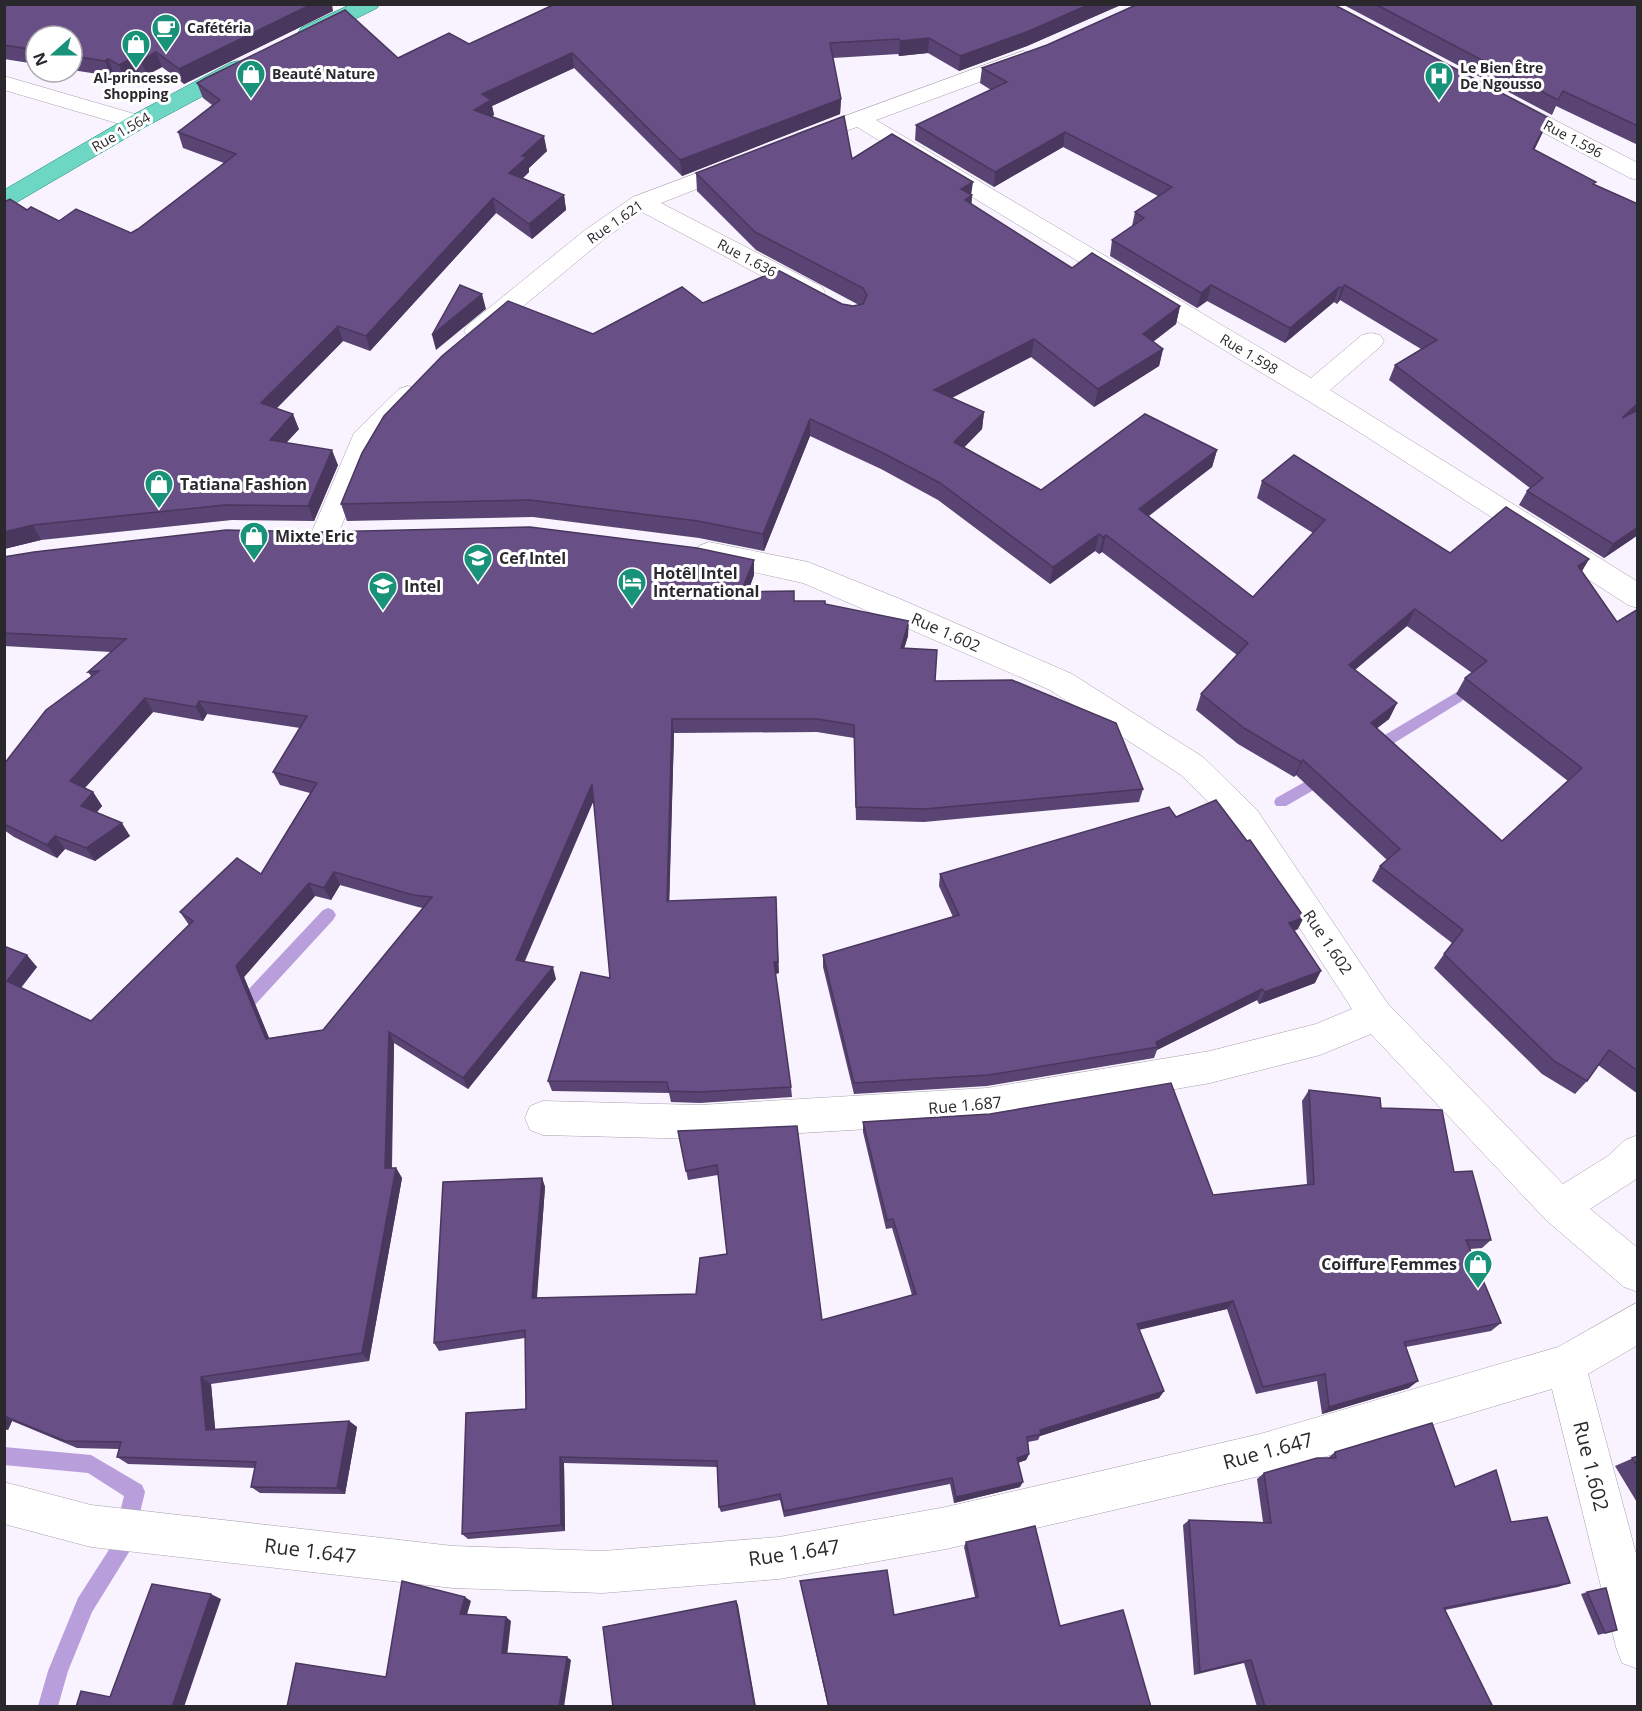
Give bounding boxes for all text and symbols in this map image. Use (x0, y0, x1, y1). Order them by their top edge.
cafe icon: Cafétéria (150, 12, 182, 54)
place label: Cafétéria (187, 18, 252, 37)
north arrow (24, 24, 84, 84)
shop icon: Al-princesse Shopping (120, 28, 152, 70)
text: N (27, 49, 53, 69)
shop icon: Beauté Nature (235, 58, 267, 100)
place label: Le Bien Être De Ngousso (1460, 58, 1543, 93)
hospital icon: Le Bien Être De Ngousso (1423, 60, 1455, 102)
place label: Beauté Nature (272, 64, 375, 83)
place label: Al-princesse Shopping (94, 68, 178, 103)
street label: Rue 1.564 (88, 107, 153, 156)
street label: Rue 1.596 (1540, 115, 1606, 162)
street label: Rue 1.621 (583, 195, 647, 248)
street label: Rue 1.636 (714, 234, 780, 281)
street label: Rue 1.598 (1217, 329, 1282, 378)
shop icon: Tatiana Fashion (143, 468, 175, 510)
place label: Tatiana Fashion (180, 473, 307, 495)
shop icon: Mixte Eric (238, 520, 270, 562)
place label: Mixte Eric (275, 525, 354, 547)
school or university icon: Cef Intel (462, 542, 494, 584)
place label: Cef Intel (499, 547, 566, 569)
place label: Hotêl Intel International (653, 562, 759, 602)
hotel icon: Hotêl Intel International (616, 566, 648, 608)
school or university icon: Intel (367, 570, 399, 612)
place label: Intel (404, 575, 441, 597)
street label: Rue 1.602 (908, 607, 984, 657)
street label: Rue 1.602 (1298, 905, 1358, 979)
street label: Rue 1.687 (927, 1091, 1003, 1119)
shop icon: Coiffure Femmes (1462, 1248, 1494, 1290)
place label: Coiffure Femmes (1321, 1253, 1457, 1275)
street label: Rue 1.602 (1567, 1418, 1616, 1514)
street label: Rue 1.647 (1220, 1426, 1316, 1475)
street label: Rue 1.647 (263, 1531, 357, 1570)
street label: Rue 1.647 (746, 1533, 841, 1572)

